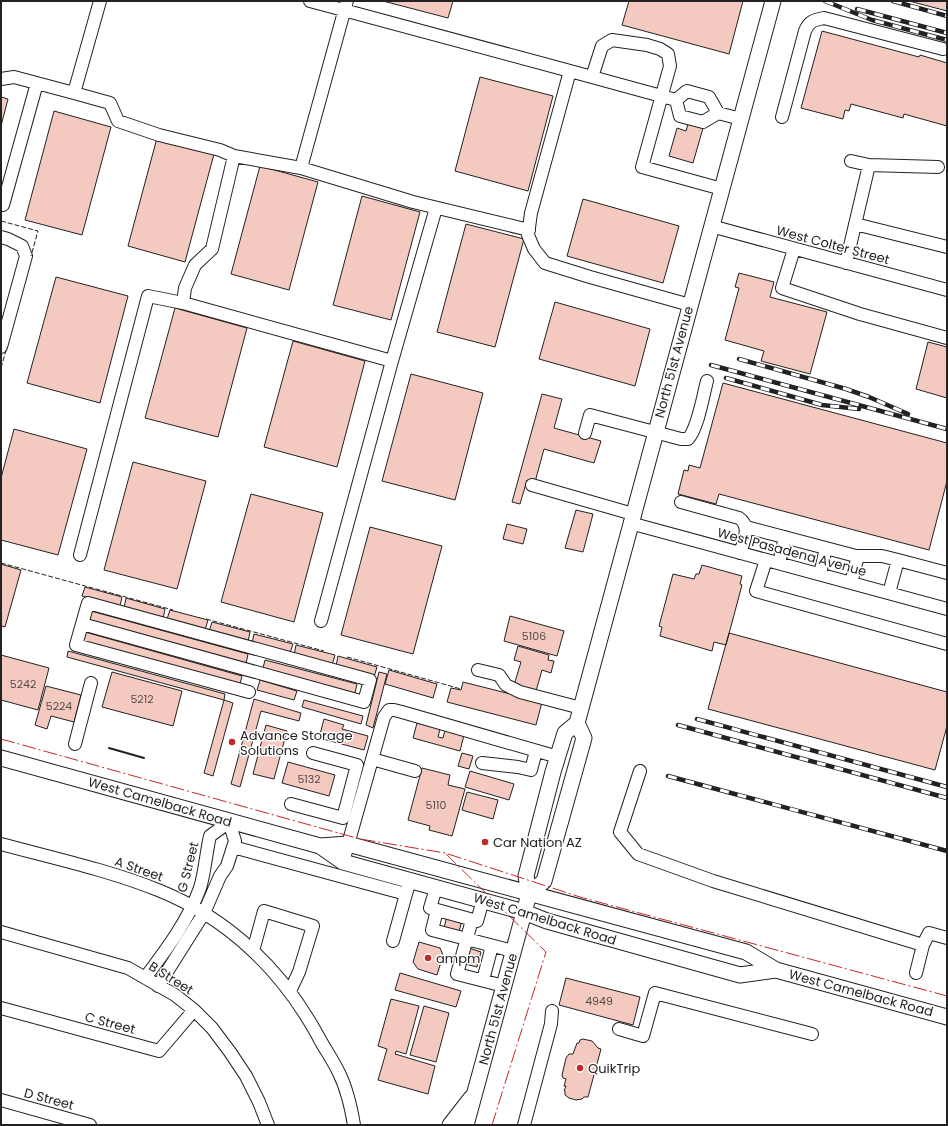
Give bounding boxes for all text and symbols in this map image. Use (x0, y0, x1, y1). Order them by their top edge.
street label: West Colter Street (774, 221, 892, 269)
street label: North 51st Avenue (650, 304, 698, 420)
street label: West Pasadena Avenue (715, 523, 869, 581)
house number: 5106 (522, 628, 546, 644)
house number: 5242 (10, 676, 36, 692)
house number: 5212 (130, 691, 154, 707)
house number: 5224 (46, 698, 72, 714)
place label: Advance Storage Solutions (240, 726, 353, 760)
marker: Advance Storage Solutions (227, 737, 237, 747)
house number: 5132 (297, 771, 321, 787)
street label: West Camelback Road (86, 772, 234, 832)
house number: 5110 (426, 797, 447, 813)
place label: Car Nation AZ (493, 833, 582, 852)
marker: Car Nation AZ (480, 837, 490, 847)
street label: G Street (173, 839, 204, 894)
street label: A Street (112, 852, 166, 886)
street label: West Camelback Road (471, 888, 619, 950)
place label: ampm (436, 949, 480, 968)
street label: North 51st Avenue (474, 951, 522, 1067)
marker: ampm (423, 953, 433, 963)
street label: B Street (145, 957, 197, 999)
street label: West Camelback Road (787, 965, 935, 1021)
house number: 4949 (585, 993, 613, 1009)
street label: C Street (83, 1007, 138, 1039)
place label: QuikTrip (588, 1059, 641, 1078)
marker: QuikTrip (575, 1063, 585, 1073)
street label: D Street (22, 1083, 76, 1115)

